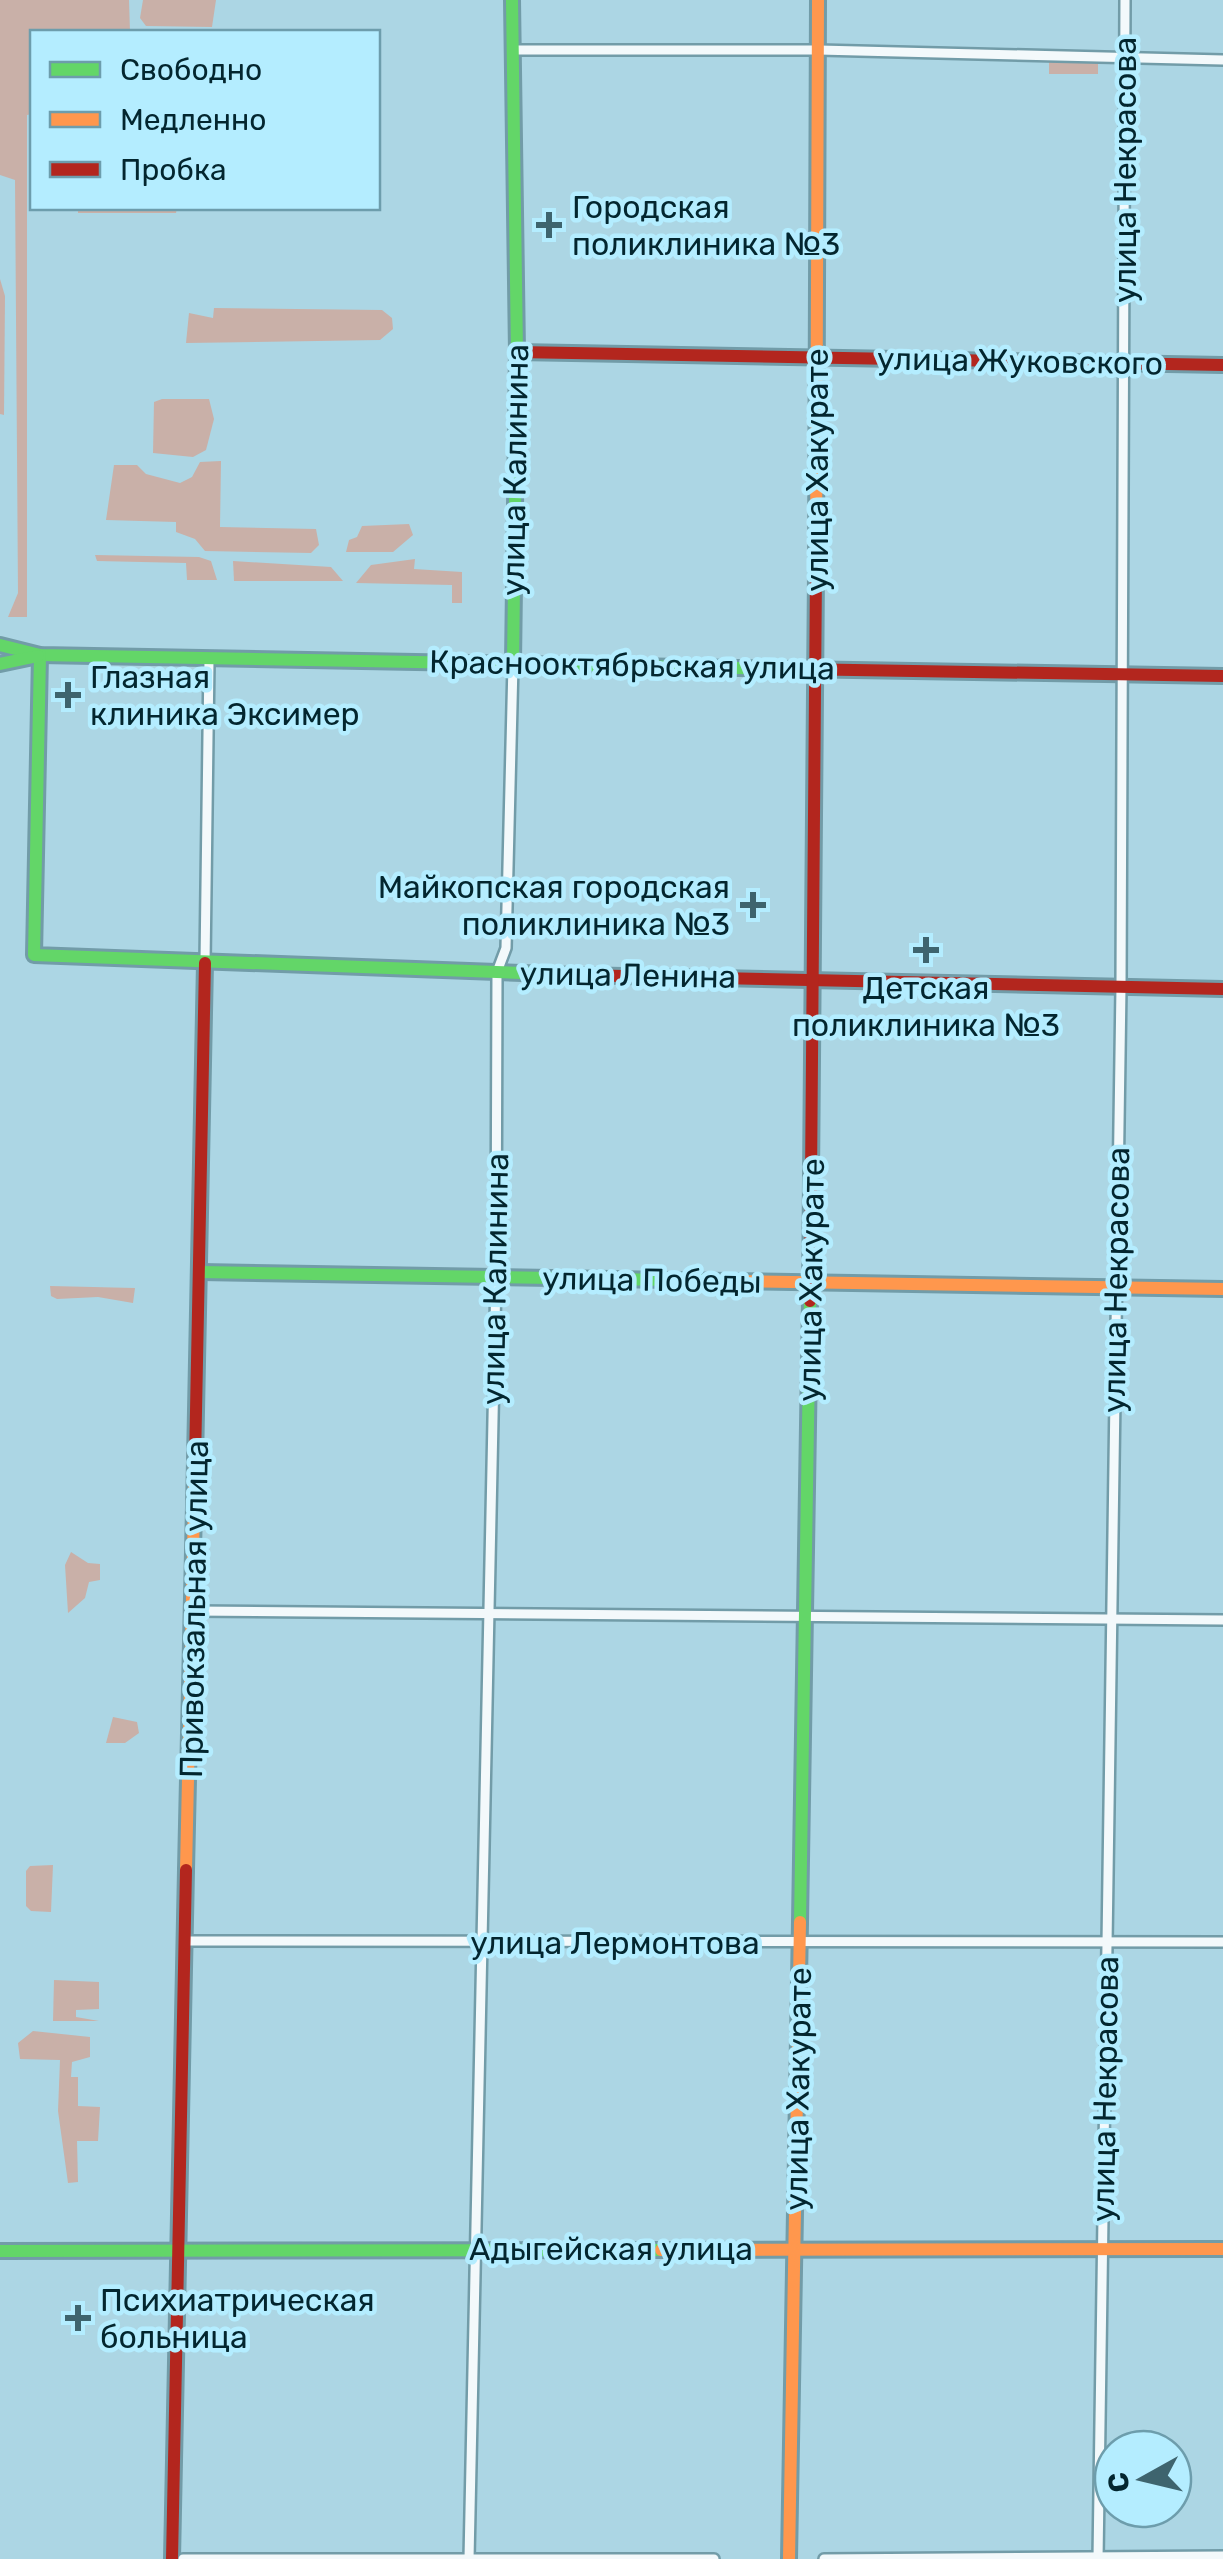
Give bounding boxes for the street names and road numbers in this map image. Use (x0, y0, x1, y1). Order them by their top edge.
street label: улица Некрасова (1106, 37, 1144, 303)
street label: улица Жуковского (877, 340, 1163, 382)
street label: улица Калинина (494, 344, 536, 596)
street label: улица Хакурате (798, 348, 836, 592)
street label: Краснооктябрьская улица (429, 642, 835, 688)
street label: улица Ленина (519, 954, 737, 996)
street label: улица Некрасова (1095, 1147, 1137, 1413)
street label: улица Калинина (474, 1153, 516, 1405)
street label: улица Хакурате (790, 1158, 832, 1402)
street label: улица Победы (542, 1259, 762, 1301)
street label: Привокзальная улица (172, 1440, 216, 1778)
street label: улица Лермонтова (470, 1924, 760, 1962)
street label: улица Некрасова (1084, 1956, 1126, 2222)
street label: улица Хакурате (777, 1967, 819, 2211)
street label: Адыгейская улица (469, 2230, 753, 2268)

